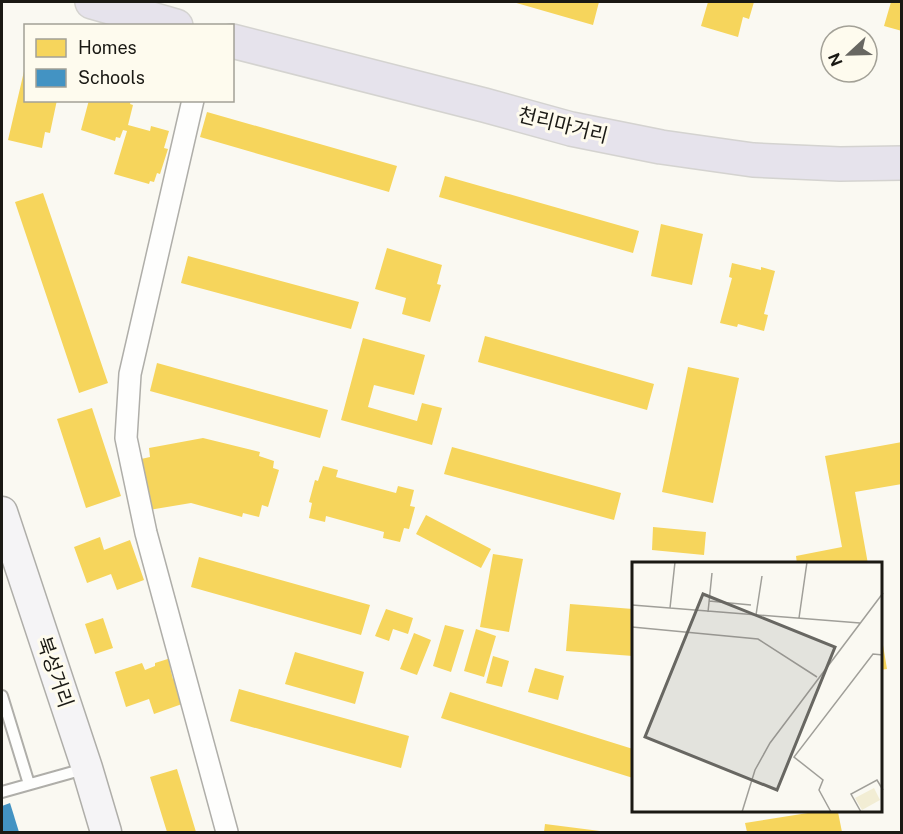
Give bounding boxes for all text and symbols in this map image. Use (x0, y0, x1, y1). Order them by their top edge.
legend (24, 24, 234, 102)
north arrow (819, 24, 879, 84)
text: Homes (78, 37, 137, 58)
text: N (824, 50, 847, 69)
text: Schools (78, 67, 145, 88)
street label: 천리마거리 (515, 102, 611, 148)
inset map (632, 562, 882, 813)
street label: 북성거리 (32, 633, 78, 711)

